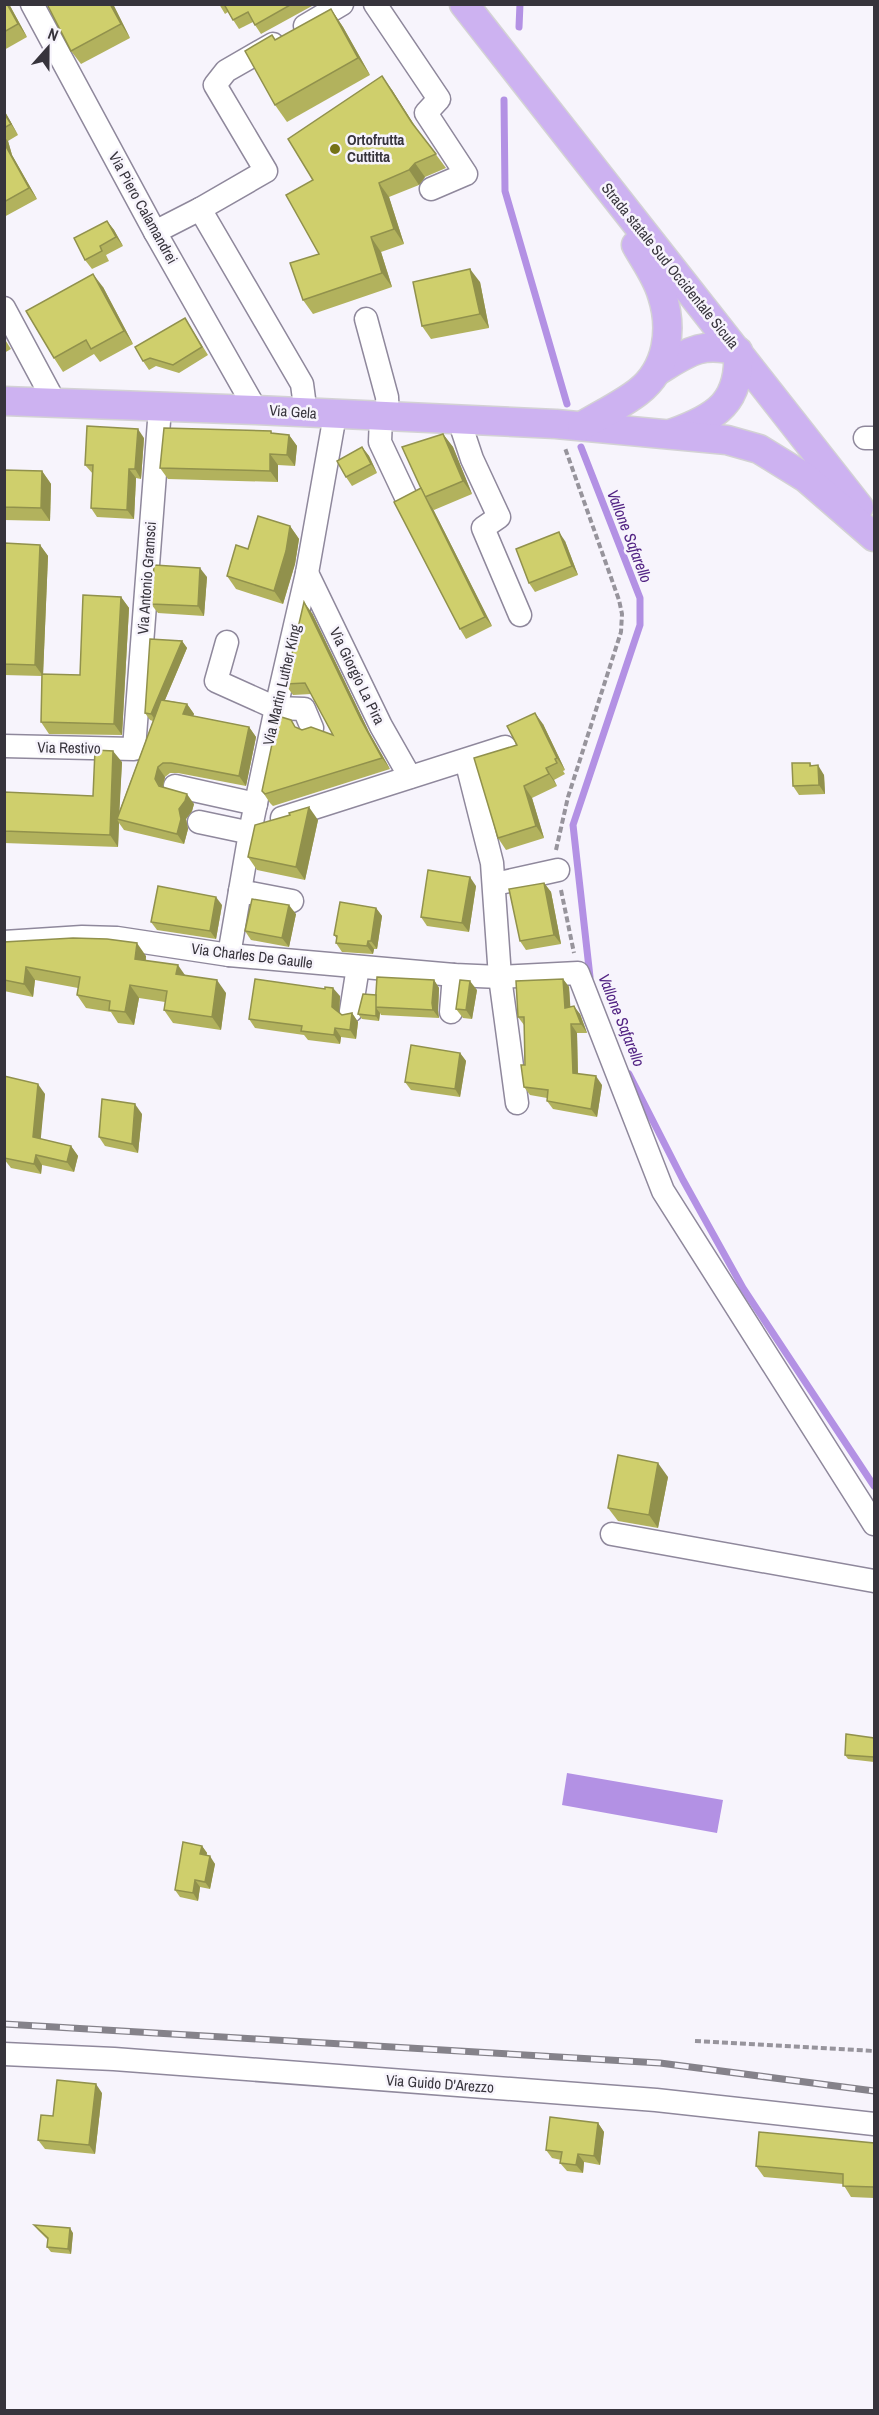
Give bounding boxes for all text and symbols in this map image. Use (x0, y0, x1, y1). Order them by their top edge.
north arrow (18, 18, 78, 78)
text: N (45, 22, 62, 46)
place label: Ortofrutta Cuttitta (347, 129, 405, 167)
marker: Ortofrutta Cuttitta (328, 142, 342, 156)
street label: Via Piero Calamandrei (104, 148, 183, 267)
street label: Strada statale Sud Occidentale Sicula (597, 178, 744, 353)
street label: Via Gela (269, 399, 318, 424)
water label: Vallone Safarello (602, 486, 658, 586)
street label: Via Antonio Gramsci (132, 521, 161, 635)
street label: Via Martin Luther King (257, 622, 306, 747)
street label: Via Giorgio La Pira (325, 624, 390, 728)
street label: Via Restivo (37, 736, 101, 759)
street label: Via Charles De Gaulle (190, 938, 314, 973)
water label: Vallone Safarello (593, 970, 651, 1070)
street label: Via Guido D'Arezzo (385, 2069, 495, 2098)

